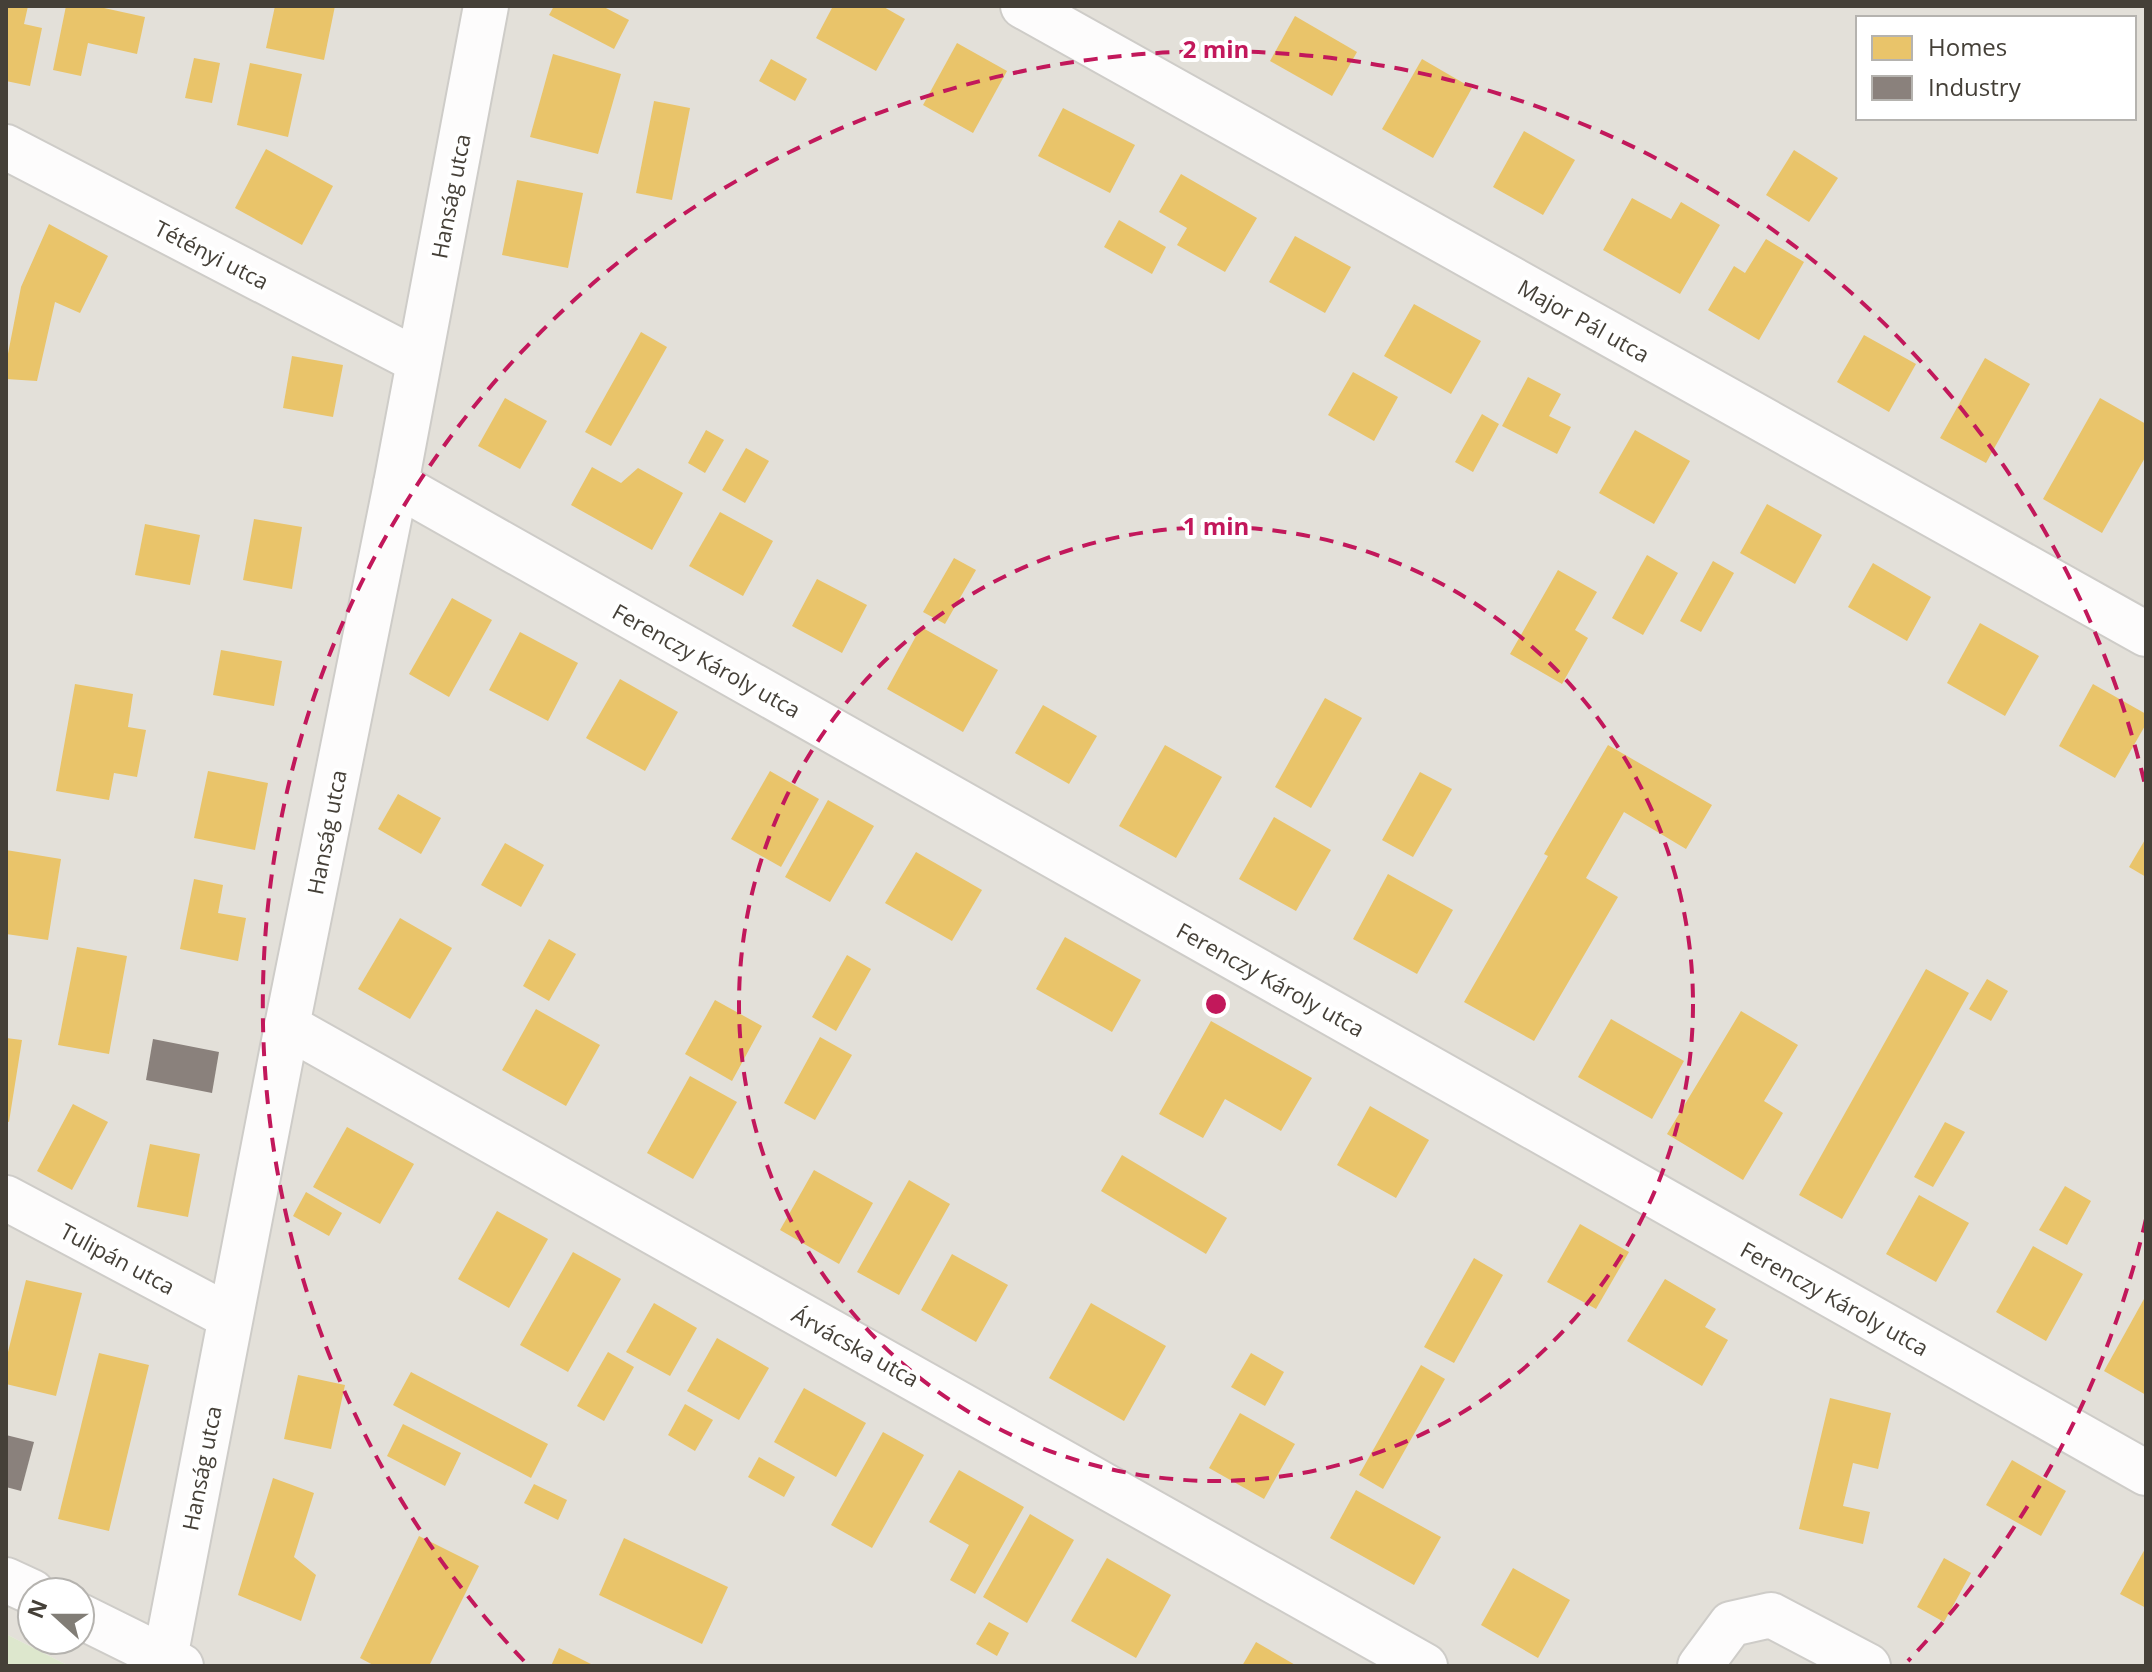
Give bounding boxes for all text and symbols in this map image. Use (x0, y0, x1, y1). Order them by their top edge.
legend (1856, 16, 2136, 120)
text: Homes (1928, 30, 2007, 63)
text: 2 min (1183, 32, 1249, 65)
text: Industry (1928, 70, 2022, 103)
street label: Hanság utca (423, 131, 477, 261)
street label: Tétényi utca (150, 212, 274, 296)
street label: Major Pál utca (1513, 271, 1655, 369)
text: 1 min (1183, 509, 1249, 542)
street label: Ferenczy Károly utca (608, 596, 806, 724)
street label: Hanság utca (299, 767, 353, 897)
street label: Ferenczy Károly utca (1172, 915, 1370, 1043)
centre of rings (1202, 990, 1230, 1018)
street label: Tulipán utca (55, 1215, 181, 1301)
street label: Ferenczy Károly utca (1736, 1234, 1934, 1362)
street label: Árvácska utca (787, 1299, 925, 1393)
street label: Hanság utca (174, 1403, 228, 1533)
north arrow (16, 1576, 96, 1656)
text: N (19, 1595, 54, 1622)

